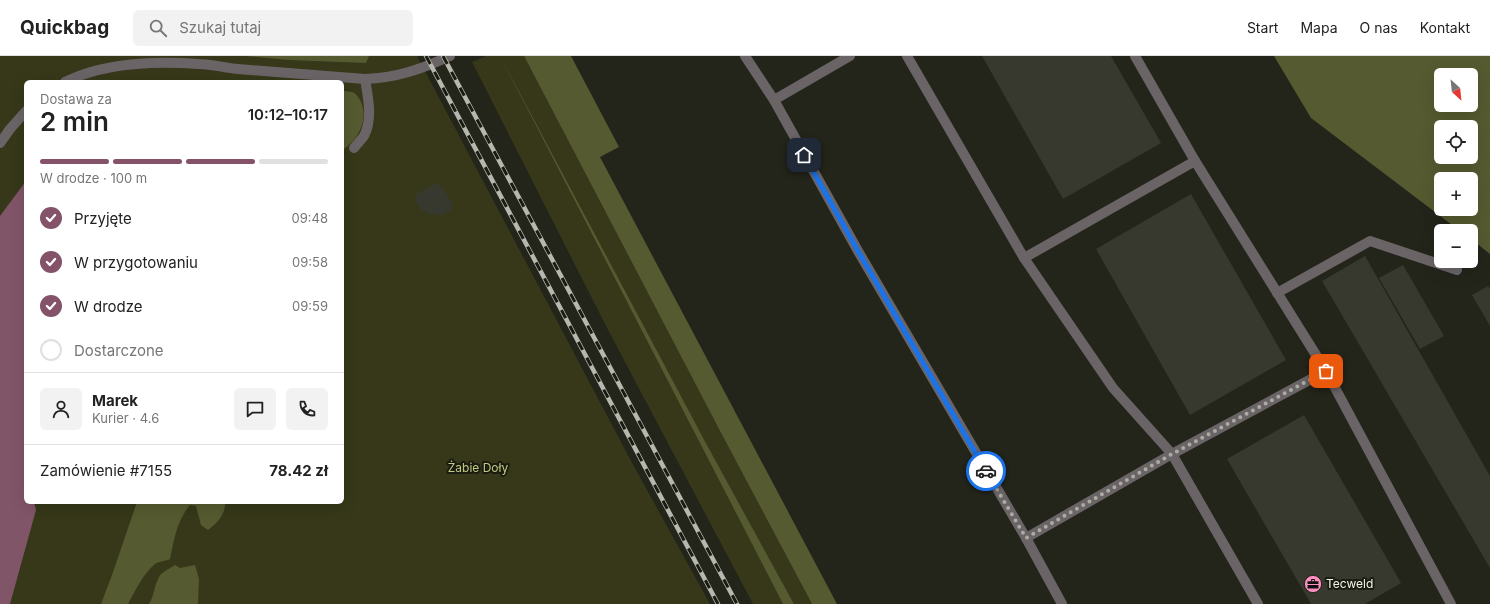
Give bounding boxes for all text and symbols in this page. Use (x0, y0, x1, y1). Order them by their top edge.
search box (133, 10, 413, 46)
text: Quickbag (20, 16, 109, 39)
icon: search (147, 17, 169, 39)
text: Szukaj tutaj (179, 18, 261, 37)
text: Start (1247, 19, 1278, 36)
text: Mapa (1300, 19, 1338, 36)
text: O nas (1360, 19, 1398, 36)
text: Kontakt (1420, 19, 1470, 36)
north arrow (1434, 68, 1478, 112)
map controls (1434, 68, 1478, 268)
text: Dostawa za (40, 91, 112, 107)
text: 10:12–10:17 (248, 105, 328, 124)
text: 2 min (40, 106, 109, 137)
button: locate (1434, 120, 1478, 164)
pin (787, 138, 821, 172)
icon: home (793, 144, 815, 166)
text: W drodze · 100 m (40, 170, 147, 186)
button: + (1434, 172, 1478, 216)
icon: check (40, 207, 62, 229)
text: Przyjęte (74, 209, 132, 228)
text: 09:48 (292, 210, 328, 226)
button: − (1434, 224, 1478, 268)
icon: check (40, 251, 62, 273)
text: W przygotowaniu (74, 253, 198, 272)
text: 09:58 (292, 254, 328, 270)
icon: check (40, 295, 62, 317)
text: W drodze (74, 297, 143, 316)
text: 09:59 (292, 298, 328, 314)
text: Dostarczone (74, 341, 164, 360)
pin (1309, 354, 1343, 388)
icon: bag (1315, 360, 1337, 382)
button: person (40, 388, 82, 430)
button: chat (234, 388, 276, 430)
button: phone (286, 388, 328, 430)
text: Marek (92, 391, 138, 410)
text: Kurier · 4.6 (92, 410, 159, 426)
courier (966, 451, 1006, 491)
park label: Żabie Doły (448, 460, 508, 475)
icon: car (975, 460, 997, 482)
text: Zamówienie #7155 (40, 461, 172, 480)
text: 78.42 zł (269, 461, 328, 480)
office icon: Tecweld (1303, 574, 1323, 594)
place label: Tecweld (1326, 576, 1373, 591)

